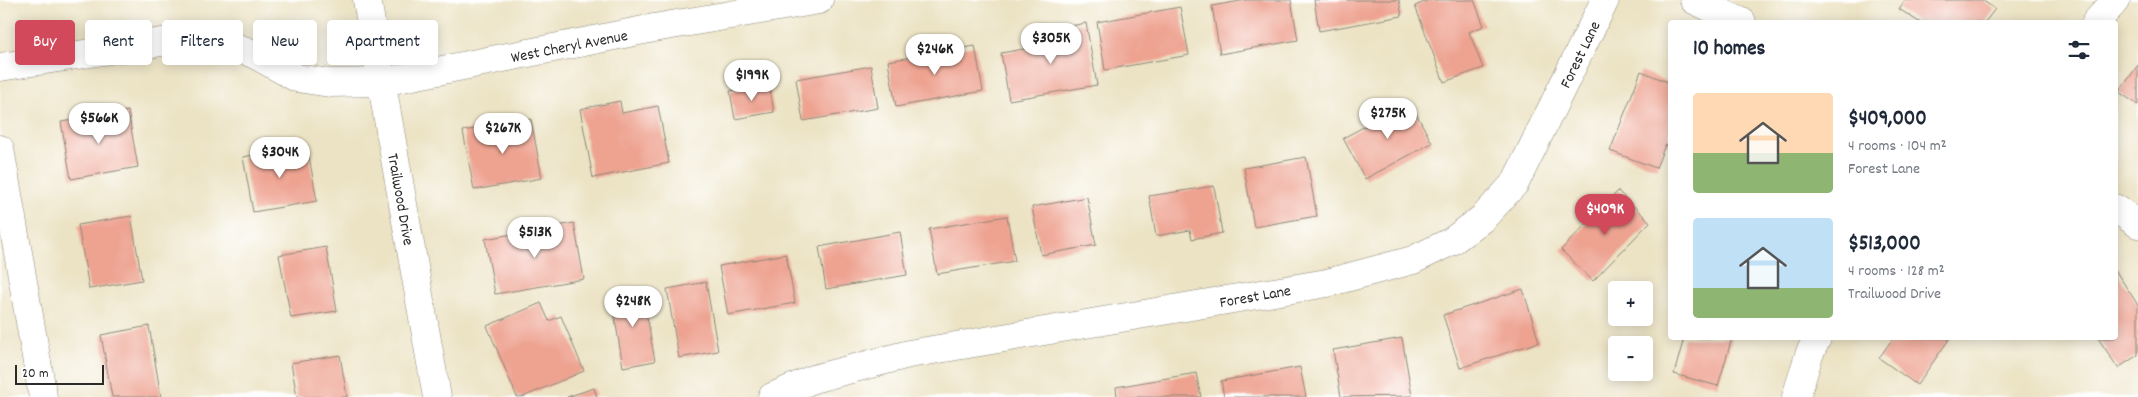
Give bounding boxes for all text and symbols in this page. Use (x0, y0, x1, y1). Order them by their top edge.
street label: Forest Lane (1555, 18, 1607, 93)
chip: Buy (15, 20, 75, 65)
chip: Rent (85, 20, 152, 65)
chip: Filters (162, 20, 243, 65)
chip: New (253, 20, 317, 65)
chip: Apartment (327, 20, 438, 65)
pin: $305K (1016, 22, 1086, 65)
street label: West Cheryl Avenue (509, 25, 630, 70)
text: $305K (1032, 27, 1070, 50)
pin: $246K (900, 34, 970, 76)
text: 10 homes (1693, 35, 1765, 65)
icon: filters (2065, 36, 2093, 64)
text: $246K (917, 38, 953, 61)
pin: $199K (717, 59, 787, 102)
text: $199K (735, 64, 769, 87)
pin: $275K (1353, 98, 1423, 140)
pin: $566K (64, 102, 134, 145)
text: $275K (1370, 102, 1406, 125)
text: $409,000 (1848, 105, 1927, 135)
text: $566K (80, 107, 118, 130)
pin: $267K (468, 112, 538, 155)
icon: home (1733, 113, 1793, 173)
text: $267K (485, 117, 521, 140)
text: 4 rooms · 104 m² (1848, 135, 1947, 158)
pin: $304K (245, 136, 315, 179)
text: $304K (261, 141, 299, 164)
street label: Trailwood Drive (380, 152, 419, 247)
text: Forest Lane (1848, 158, 1920, 181)
pin: $409K (1570, 194, 1640, 236)
text: $409K (1586, 198, 1624, 221)
pin: $513K (500, 216, 570, 259)
text: $513K (518, 221, 552, 244)
text: $513,000 (1848, 230, 1921, 260)
icon: home (1733, 238, 1793, 298)
text: 4 rooms · 128 m² (1848, 260, 1945, 283)
street label: Forest Lane (1218, 280, 1293, 315)
map controls (1608, 281, 1653, 381)
button: + (1608, 281, 1653, 326)
text: Trailwood Drive (1848, 283, 1941, 306)
pin: $248K (598, 286, 668, 328)
text: $248K (615, 290, 651, 313)
button: − (1608, 336, 1653, 381)
scale bar (15, 362, 104, 385)
text: 20 m (22, 364, 49, 384)

